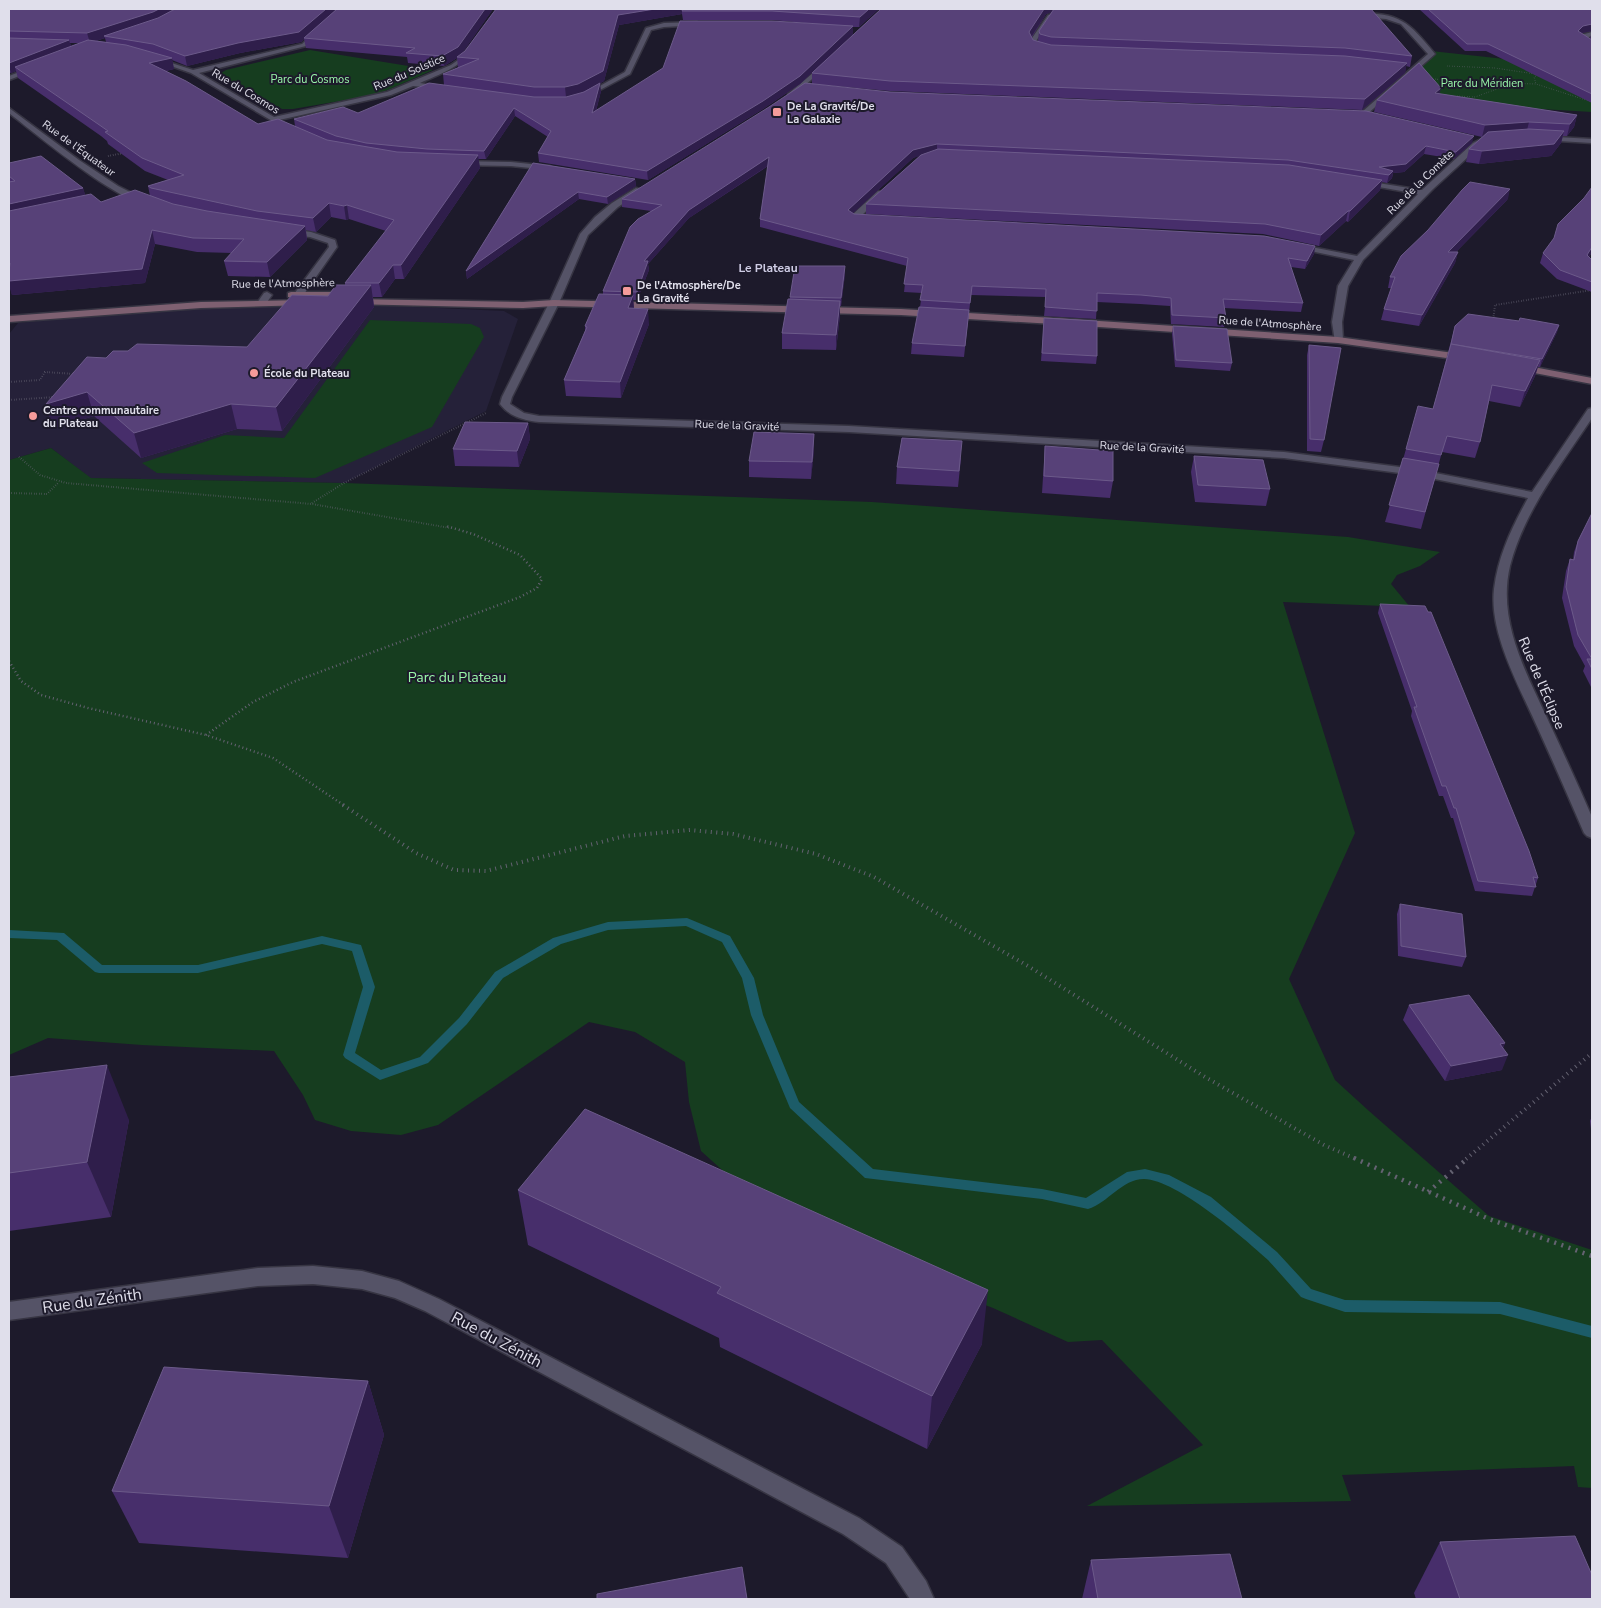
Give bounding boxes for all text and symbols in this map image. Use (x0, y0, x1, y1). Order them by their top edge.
street label: Rue du Solstice (371, 51, 447, 94)
street label: Rue du Cosmos (209, 65, 283, 118)
park label: Parc du Cosmos (271, 72, 349, 87)
park label: Parc du Méridien (1441, 76, 1523, 91)
place label: De La Gravité/De La Galaxie (787, 99, 874, 127)
marker: De La Gravité/De La Galaxie (771, 106, 783, 118)
street label: Rue de l'Équateur (39, 116, 119, 180)
street label: Rue de la Comète (1384, 147, 1457, 218)
district label: Le Plateau (738, 260, 798, 276)
street label: Rue de l'Atmosphère (231, 275, 335, 292)
place label: De l'Atmosphère/De La Gravité (637, 278, 741, 306)
marker: De l'Atmosphère/De La Gravité (621, 285, 633, 297)
street label: Rue de l'Atmosphère (1218, 312, 1322, 335)
place label: École du Plateau (264, 365, 350, 381)
marker: École du Plateau (248, 367, 260, 379)
place label: Centre communautaire du Plateau (43, 403, 159, 431)
marker: Centre communautaire du Plateau (27, 410, 39, 422)
street label: Rue de la Gravité (694, 417, 780, 434)
street label: Rue de la Gravité (1099, 438, 1185, 457)
street label: Rue de l'Éclipse (1514, 634, 1570, 732)
park label: Parc du Plateau (408, 668, 506, 687)
street label: Rue du Zénith (41, 1283, 143, 1319)
street label: Rue du Zénith (447, 1307, 546, 1373)

